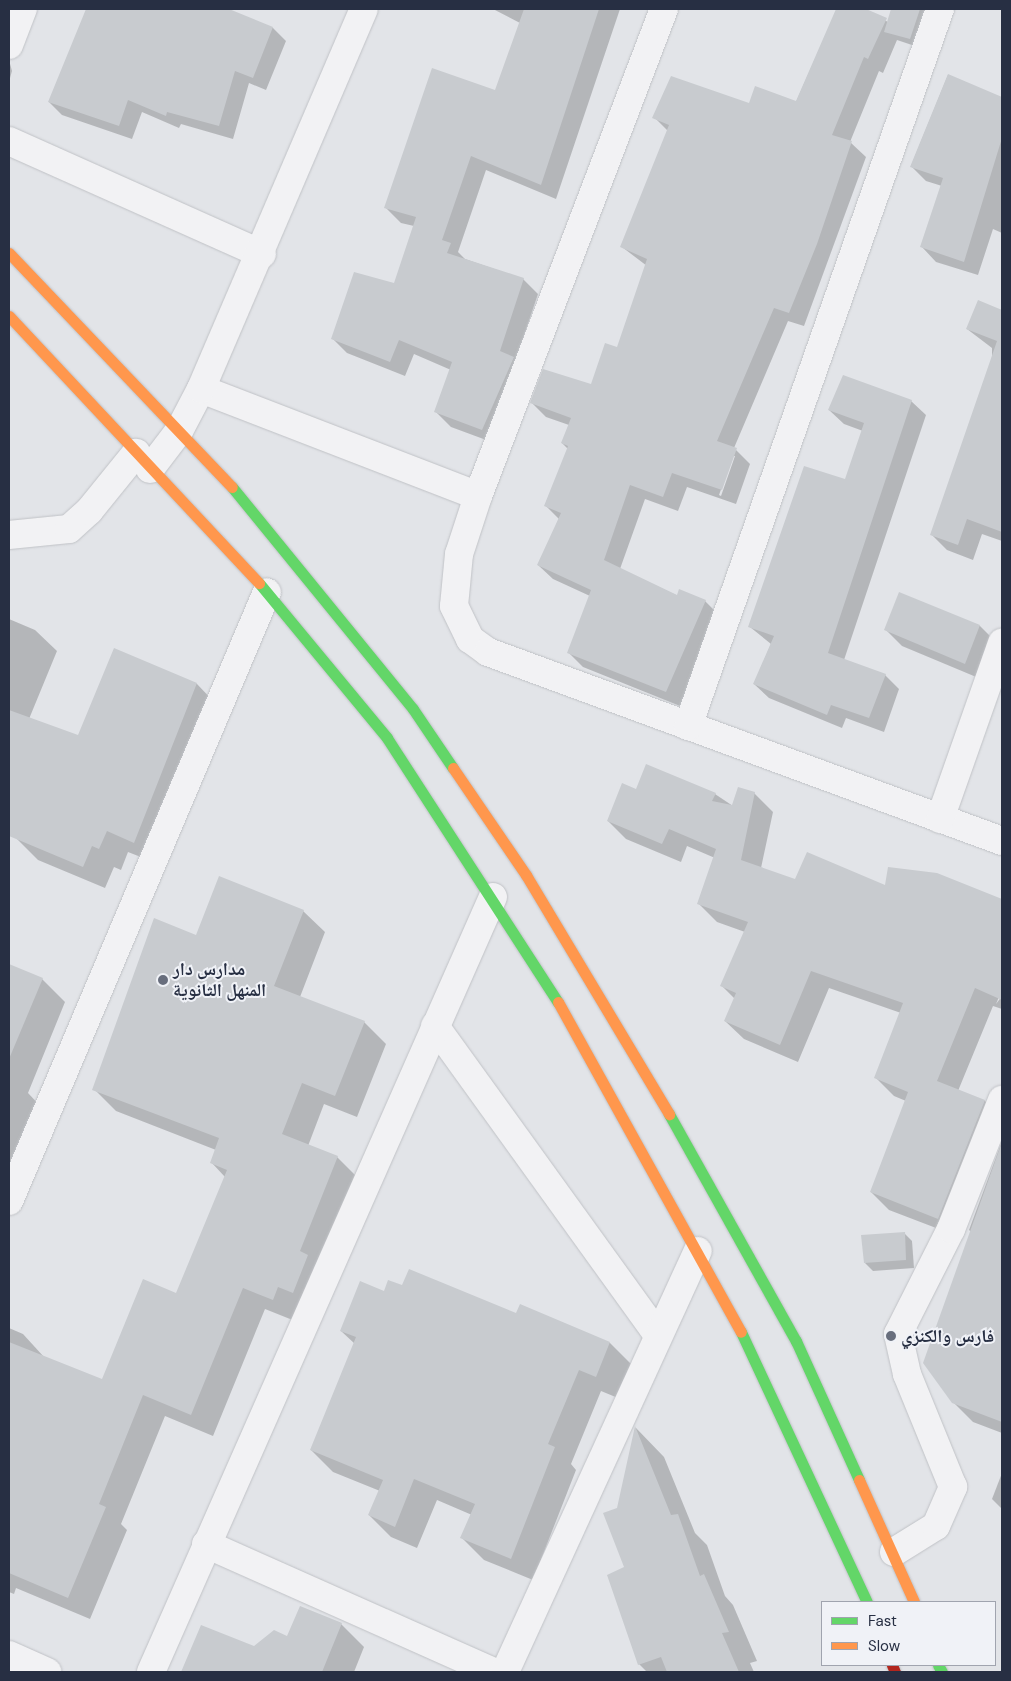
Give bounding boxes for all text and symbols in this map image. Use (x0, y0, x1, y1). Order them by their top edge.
place label: مدارس دار المنهل الثانوية (173, 959, 266, 1002)
marker: مدارس دار المنهل الثانوية (157, 974, 169, 986)
place label: فارس والكنزي (901, 1325, 994, 1347)
marker: فارس والكنزي (885, 1330, 897, 1342)
legend (821, 1601, 996, 1666)
text: Fast (868, 1611, 897, 1631)
text: Slow (868, 1636, 900, 1656)

